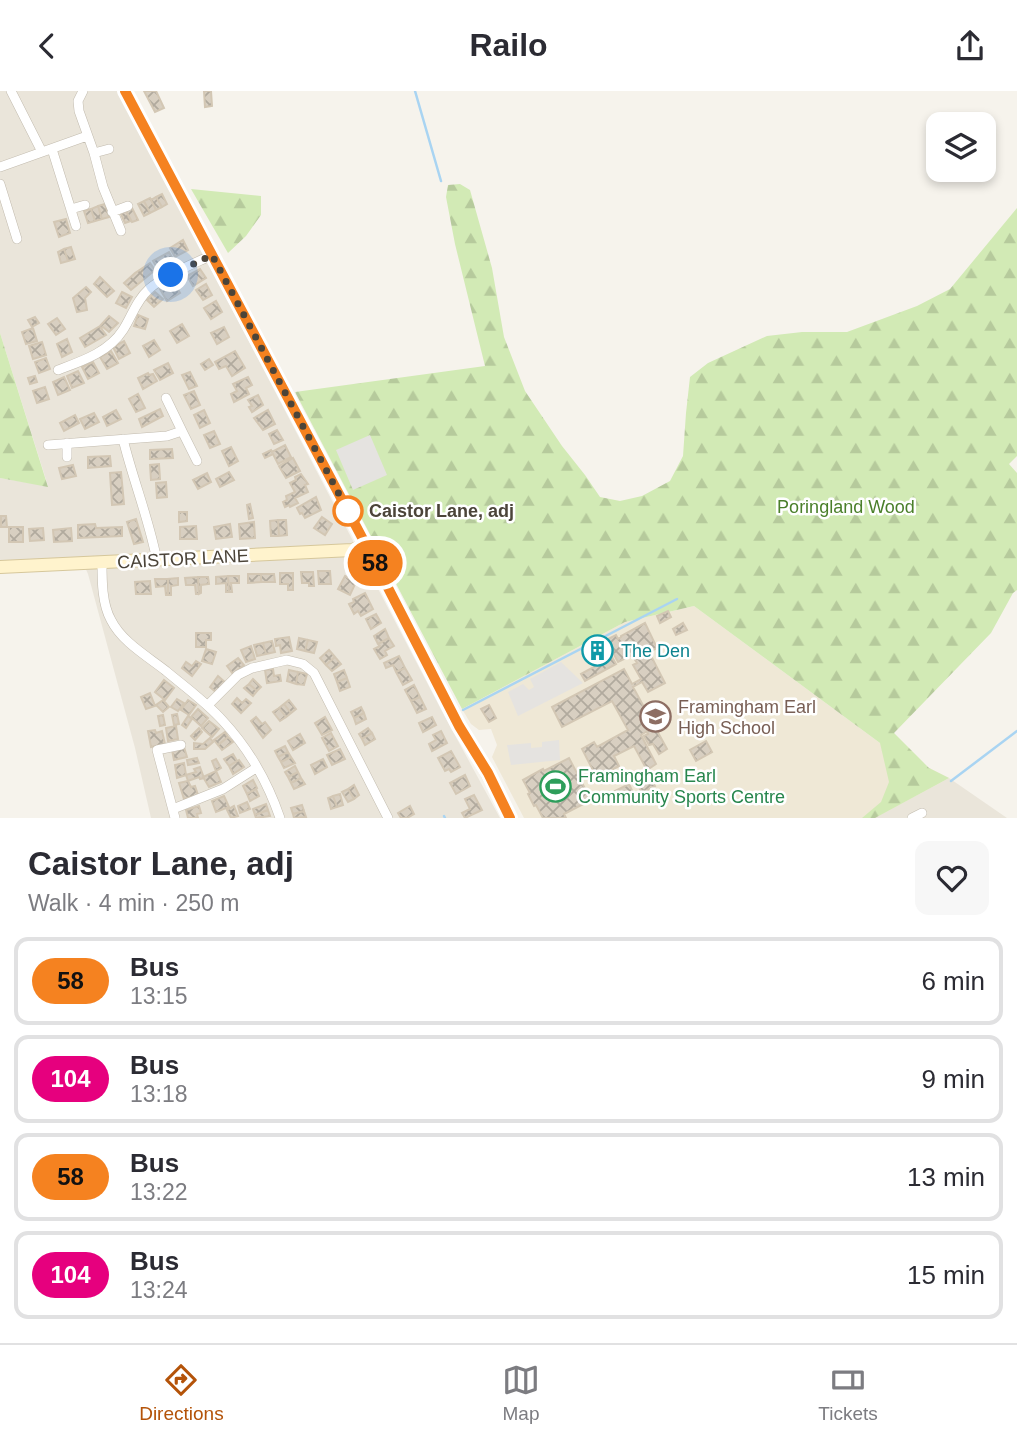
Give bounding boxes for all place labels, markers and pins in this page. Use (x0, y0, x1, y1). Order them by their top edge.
marker: Caistor Lane, adj (333, 496, 363, 526)
place label: Caistor Lane, adj (369, 501, 514, 521)
building icon: The Den (581, 634, 615, 668)
place label: The Den (621, 641, 690, 661)
place label: Framingham Earl High School (678, 697, 816, 738)
school or university icon: Framingham Earl High School (638, 700, 672, 734)
place label: Framingham Earl Community Sports Centre (578, 766, 785, 807)
sports icon: Framingham Earl Community Sports Centre (538, 769, 572, 803)

